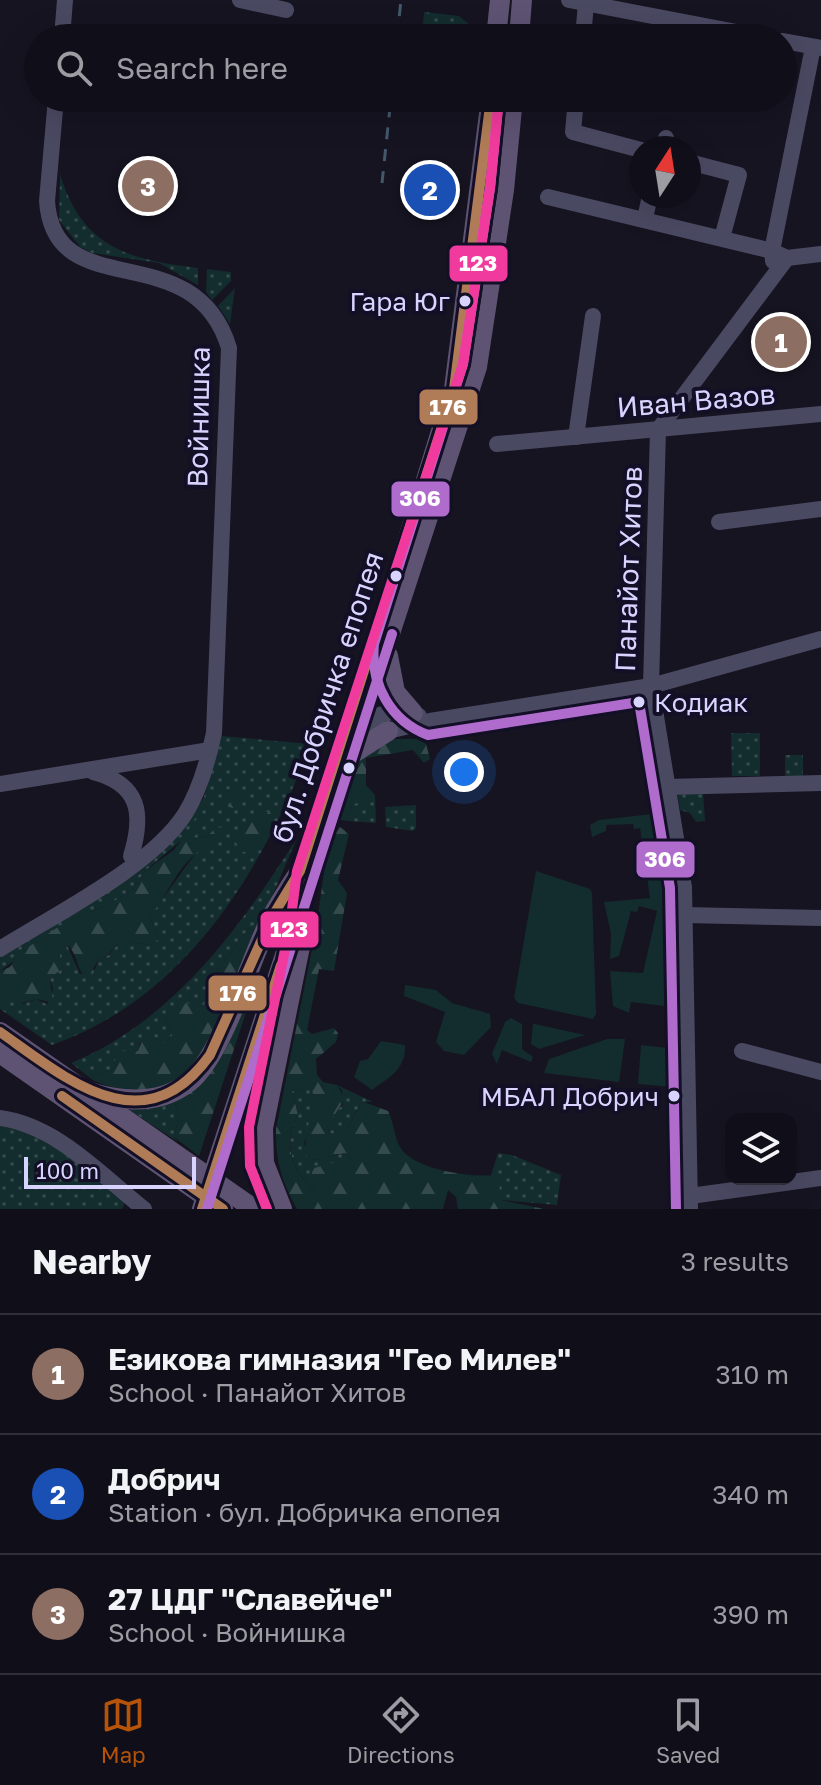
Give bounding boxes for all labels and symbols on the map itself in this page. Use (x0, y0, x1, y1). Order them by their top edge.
north arrow (629, 136, 701, 208)
pin: 3 (122, 156, 174, 216)
pin: 2 (404, 160, 456, 220)
line badge: 123 (448, 244, 509, 283)
text: 123 (459, 249, 497, 276)
place label: Гара Юг (350, 286, 450, 317)
marker: Гара Юг (457, 293, 473, 309)
pin: 1 (755, 312, 807, 372)
street label: Войнишка (180, 346, 216, 488)
street label: Иван Вазов (615, 377, 777, 423)
line badge: 176 (418, 388, 479, 426)
text: 176 (429, 393, 467, 420)
street label: Панайот Хитов (608, 466, 648, 672)
line badge: 306 (390, 480, 451, 518)
text: 306 (399, 484, 441, 511)
street label: бул. Добричка епопея (264, 547, 390, 847)
unlabelled marker (388, 568, 404, 584)
place label: Кодиак (654, 687, 748, 718)
marker: Кодиак (631, 694, 647, 710)
your location (444, 752, 484, 792)
unlabelled marker (341, 760, 357, 776)
line badge: 306 (635, 840, 696, 879)
text: 306 (644, 845, 686, 872)
line badge: 123 (259, 910, 320, 949)
text: 123 (270, 915, 308, 942)
line badge: 176 (207, 974, 268, 1012)
text: 176 (219, 979, 257, 1006)
place label: МБАЛ Добрич (481, 1081, 659, 1112)
marker: МБАЛ Добрич (666, 1088, 682, 1104)
scale bar (24, 1153, 196, 1189)

